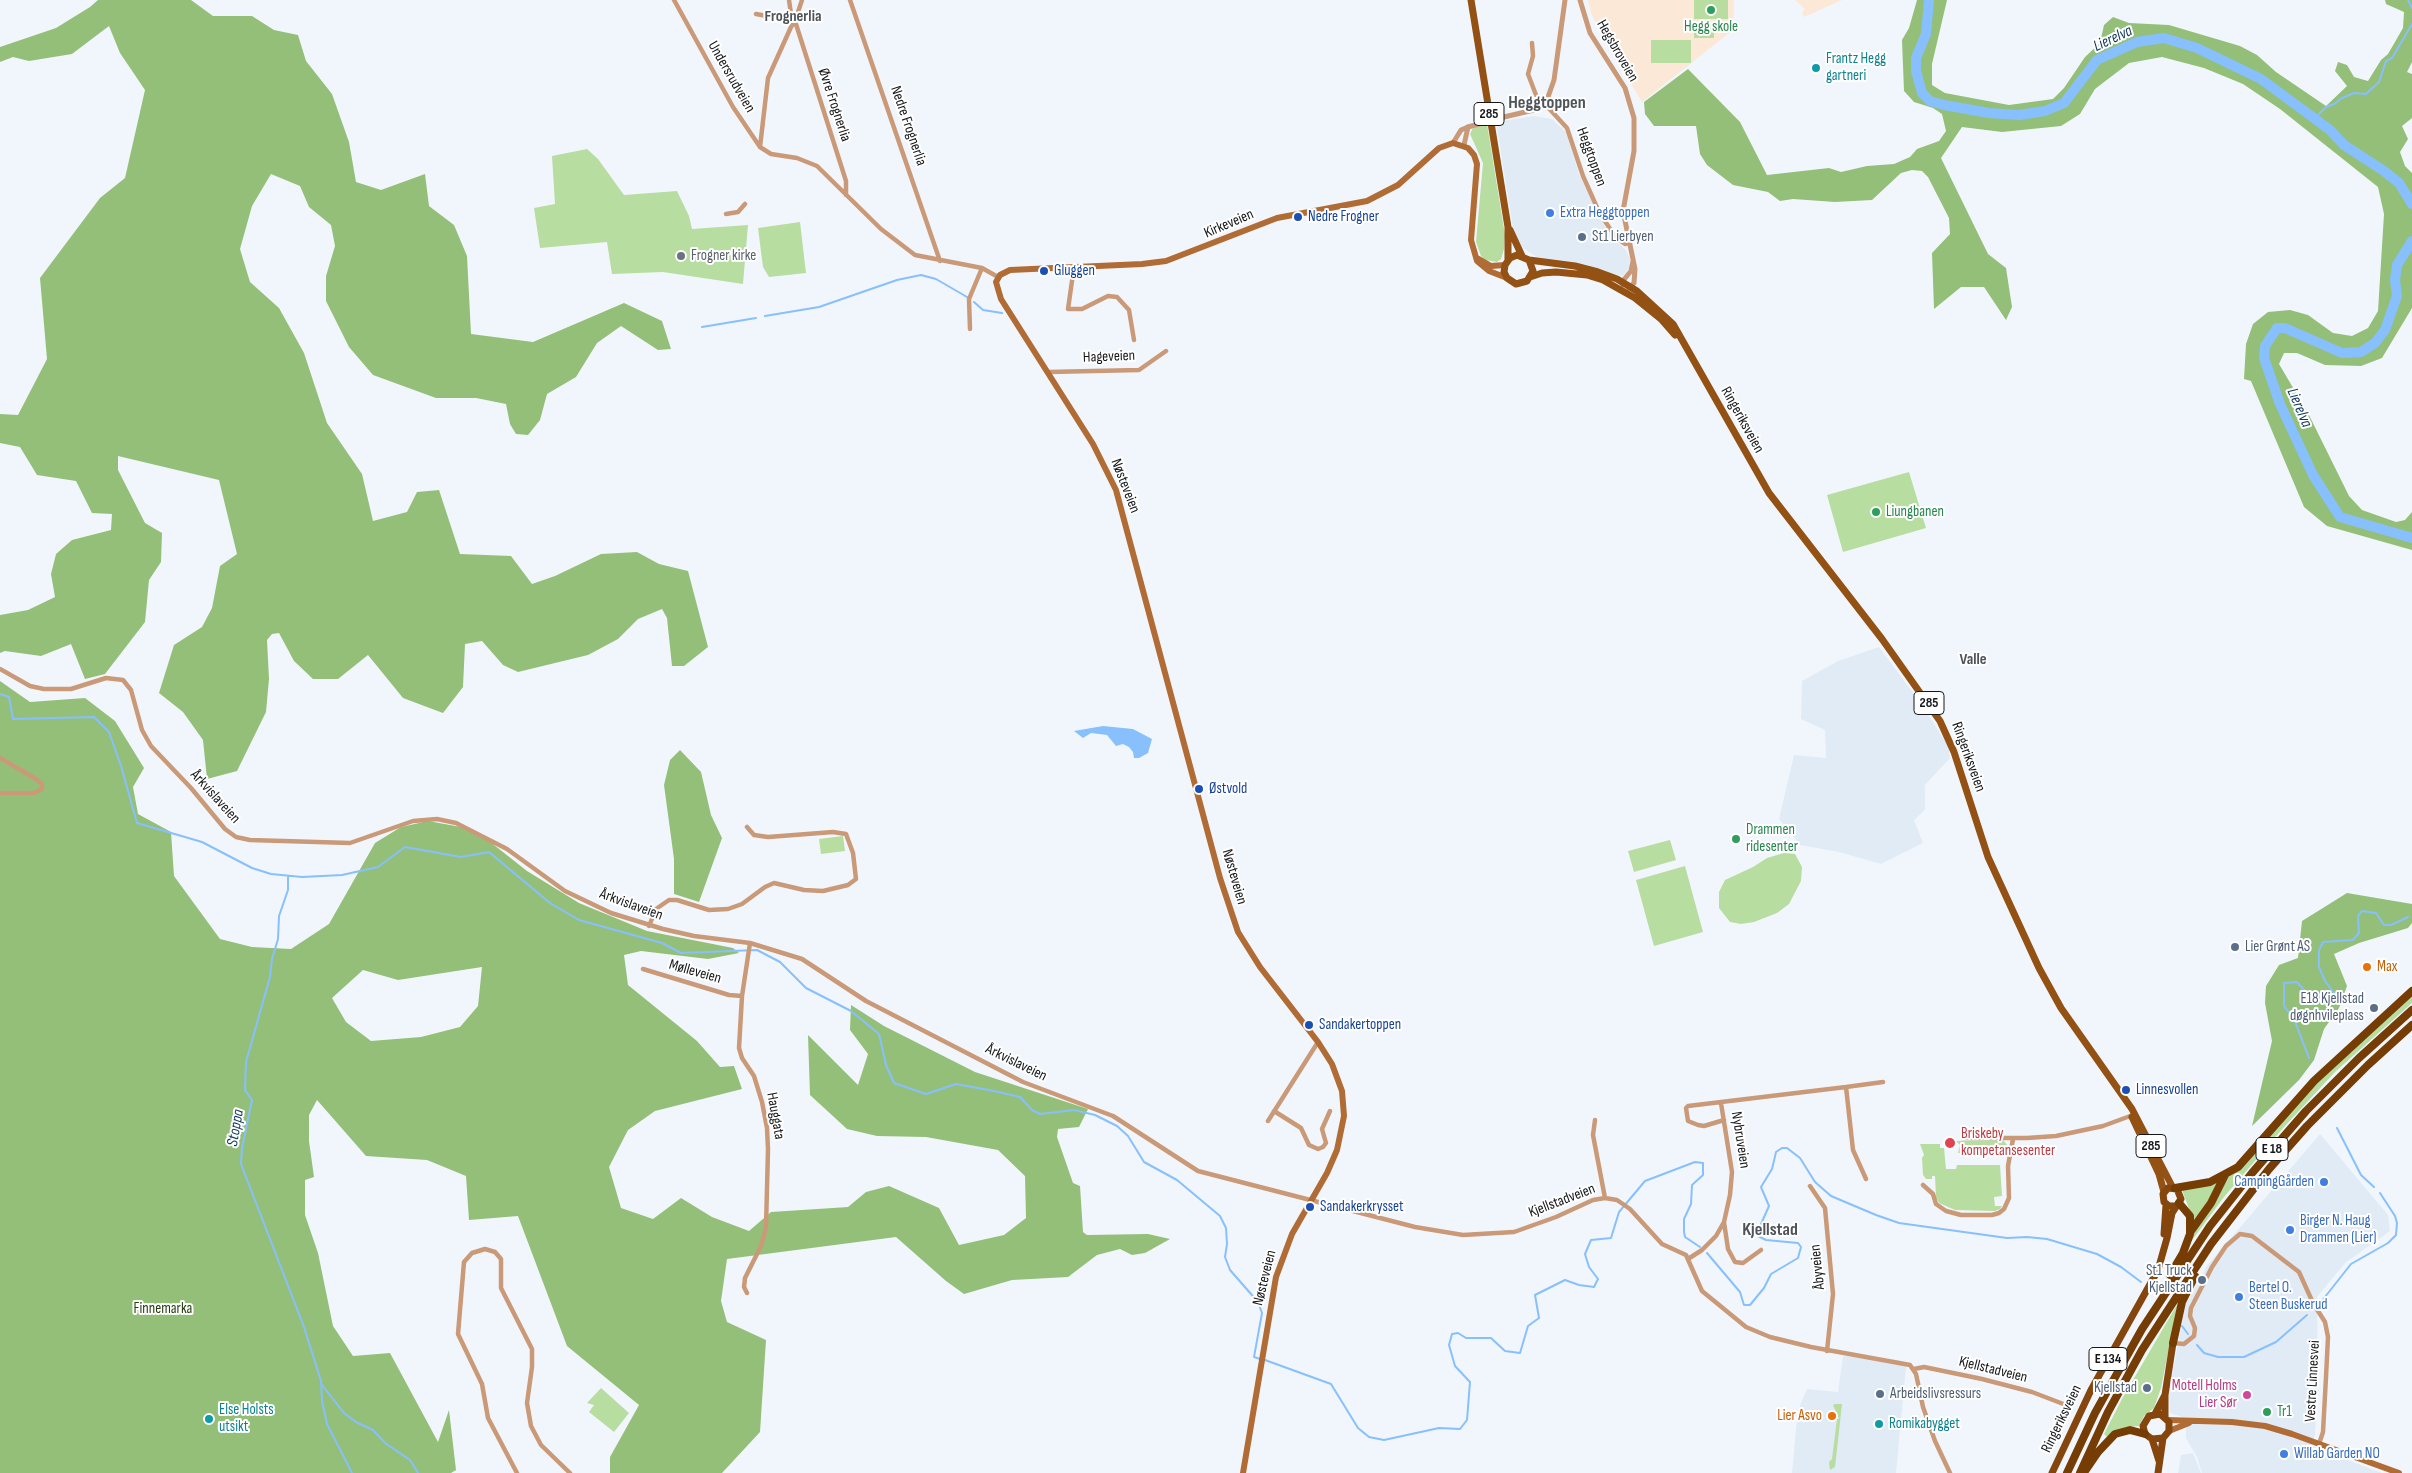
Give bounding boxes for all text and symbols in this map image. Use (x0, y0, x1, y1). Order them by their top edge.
marker: Hegg skole (1705, 4, 1717, 16)
district label: Frognerlia (764, 7, 822, 27)
street label: Hegsbroveien (1592, 17, 1642, 85)
place label: Hegg skole (1684, 18, 1738, 36)
water label: Lierelva (2090, 22, 2136, 56)
street label: Undersrudveien (703, 38, 759, 116)
place label: Frantz Hegg gartneri (1826, 50, 1886, 85)
marker: Frantz Hegg gartneri (1810, 62, 1822, 74)
street label: Øvre Frognerlia (814, 66, 854, 144)
street label: Nedre Frognerlia (886, 84, 930, 168)
district label: Heggtoppen (1508, 92, 1586, 114)
road number: 285 (1474, 102, 1504, 126)
street label: Heggtoppen (1572, 125, 1610, 189)
place label: Extra Heggtoppen (1560, 204, 1650, 222)
street label: Kirkeveien (1201, 205, 1257, 243)
marker: Extra Heggtoppen (1544, 207, 1556, 219)
place label: Nedre Frogner (1308, 208, 1379, 226)
marker: Nedre Frogner (1292, 211, 1304, 223)
place label: St1 Lierbyen (1592, 228, 1654, 246)
marker: St1 Lierbyen (1576, 231, 1588, 243)
place label: Frogner kirke (691, 247, 756, 265)
marker: Frogner kirke (675, 250, 687, 262)
place label: Gluggen (1054, 262, 1095, 280)
marker: Gluggen (1038, 265, 1050, 277)
street label: Hageveien (1083, 347, 1135, 367)
street label: Ringeriksveien (1716, 384, 1768, 456)
water label: Lierelva (2282, 386, 2316, 430)
street label: Nøsteveien (1106, 456, 1144, 516)
place label: Liungbanen (1886, 503, 1944, 521)
marker: Liungbanen (1870, 506, 1882, 518)
district label: Valle (1959, 650, 1987, 670)
road number: 285 (1914, 691, 1944, 714)
street label: Ringeriksveien (1947, 720, 1989, 794)
street label: Årkvislaveien (186, 766, 244, 828)
place label: Østvold (1209, 780, 1247, 798)
marker: Østvold (1193, 783, 1205, 795)
place label: Drammen ridesenter (1746, 821, 1798, 856)
marker: Drammen ridesenter (1730, 833, 1742, 845)
street label: Nøsteveien (1218, 847, 1250, 907)
street label: Årkvislaveien (597, 885, 665, 925)
place label: Lier Grønt AS (2245, 938, 2310, 956)
marker: Lier Grønt AS (2229, 941, 2241, 953)
street label: Mølleveien (667, 956, 723, 988)
place label: Max (2377, 958, 2397, 976)
marker: Max (2361, 961, 2373, 973)
place label: E18 Kjellstad døgnhvileplass (2290, 990, 2364, 1025)
marker: E18 Kjellstad døgnhvileplass (2368, 1002, 2380, 1014)
place label: Sandakertoppen (1319, 1016, 1401, 1034)
marker: Sandakertoppen (1303, 1019, 1315, 1031)
street label: Årkvislaveien (982, 1040, 1050, 1086)
place label: Linnesvollen (2136, 1081, 2198, 1099)
marker: Linnesvollen (2120, 1084, 2132, 1096)
street label: Hauggata (762, 1091, 788, 1141)
water label: Stoppa (223, 1108, 249, 1148)
street label: Nybruveien (1727, 1110, 1753, 1170)
place label: Briskeby kompetansesenter (1961, 1125, 2055, 1160)
road number: 285 (2136, 1134, 2166, 1158)
marker: Briskeby kompetansesenter (1943, 1136, 1957, 1150)
road number: E 18 (2256, 1138, 2288, 1160)
place label: CampingGården (2234, 1173, 2314, 1191)
marker: CampingGården (2318, 1176, 2330, 1188)
street label: Kjellstadveien (1526, 1180, 1598, 1222)
place label: Sandakerkrysset (1320, 1198, 1404, 1216)
marker: Sandakerkrysset (1304, 1201, 1316, 1213)
place label: Birger N. Haug Drammen (Lier) (2300, 1212, 2376, 1247)
district label: Kjellstad (1742, 1219, 1798, 1241)
marker: Birger N. Haug Drammen (Lier) (2284, 1224, 2296, 1236)
street label: Åbyveien (1807, 1243, 1829, 1291)
street label: Nøsteveien (1249, 1248, 1281, 1308)
place label: St1 Truck Kjellstad (2146, 1262, 2192, 1297)
marker: St1 Truck Kjellstad (2196, 1274, 2208, 1286)
place label: Bertel O. Steen Buskerud (2249, 1279, 2327, 1314)
marker: Bertel O. Steen Buskerud (2233, 1291, 2245, 1303)
park label: Finnemarka (134, 1300, 192, 1318)
street label: Vestre Linnesvei (2302, 1340, 2324, 1422)
road number: E 134 (2089, 1348, 2127, 1370)
street label: Kjellstadveien (1957, 1353, 2029, 1387)
place label: Motell Holms Lier Sør (2172, 1377, 2237, 1412)
place label: Kjellstad (2094, 1379, 2137, 1397)
street label: Ringeriksveien (2038, 1382, 2086, 1456)
marker: Kjellstad (2141, 1382, 2153, 1394)
place label: Arbeidslivsressurs (1890, 1385, 1981, 1403)
marker: Arbeidslivsressurs (1874, 1388, 1886, 1400)
marker: Motell Holms Lier Sør (2241, 1389, 2253, 1401)
place label: Else Holsts utsikt (219, 1401, 274, 1436)
place label: Tr1 (2277, 1403, 2292, 1421)
marker: Tr1 (2261, 1406, 2273, 1418)
place label: Lier Asvo (1777, 1407, 1822, 1425)
marker: Lier Asvo (1826, 1410, 1838, 1422)
marker: Else Holsts utsikt (203, 1413, 215, 1425)
place label: Romikabygget (1889, 1415, 1960, 1433)
marker: Romikabygget (1873, 1418, 1885, 1430)
place label: Willab Garden NO (2294, 1445, 2380, 1463)
marker: Willab Garden NO (2278, 1448, 2290, 1460)

